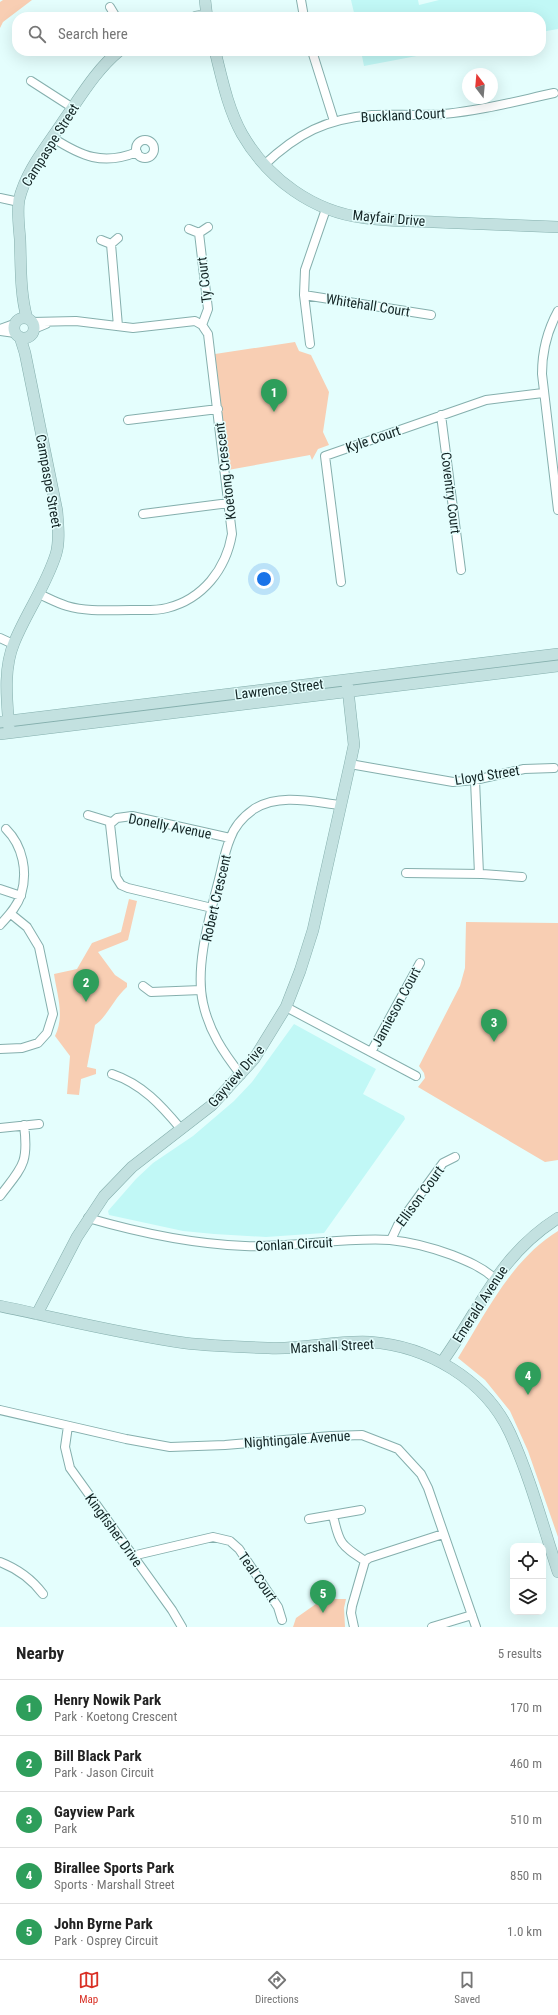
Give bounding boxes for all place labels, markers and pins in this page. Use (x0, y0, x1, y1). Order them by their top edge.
pin: 1 (261, 379, 287, 412)
pin: 2 (73, 969, 99, 1002)
pin: 3 (481, 1009, 507, 1042)
pin: 4 (515, 1362, 541, 1395)
pin: 5 (310, 1580, 336, 1613)

